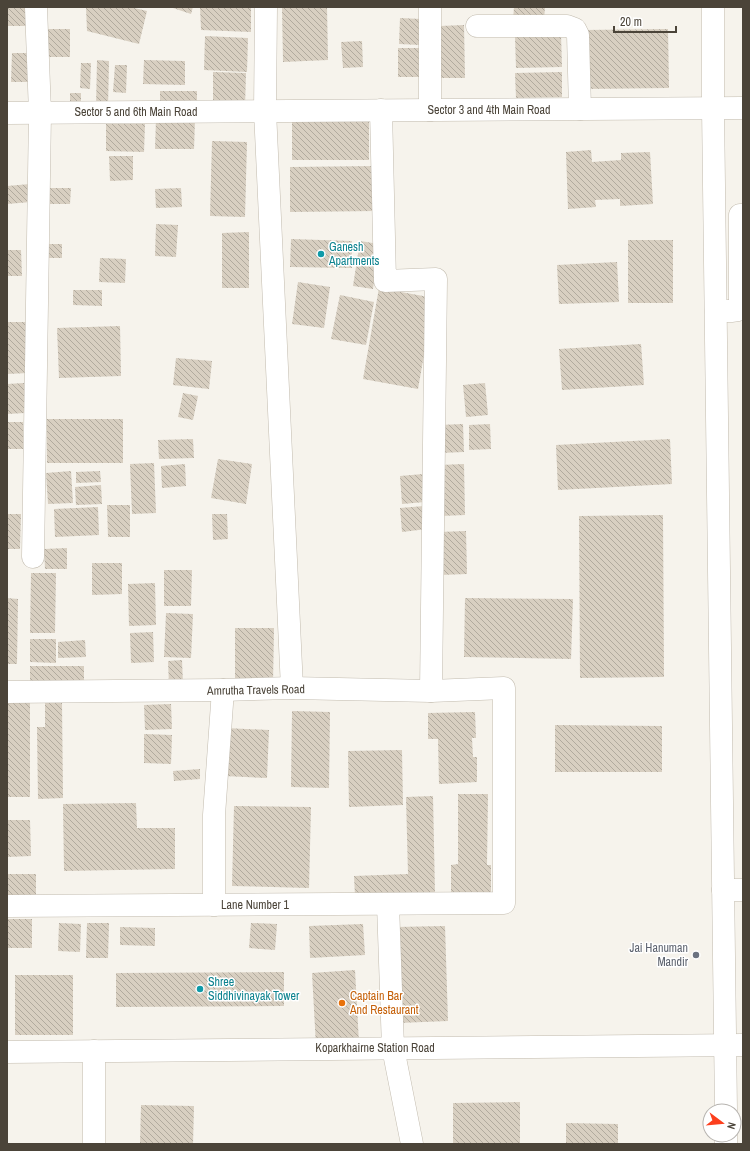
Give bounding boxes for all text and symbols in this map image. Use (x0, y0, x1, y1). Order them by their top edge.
scale bar (614, 8, 676, 34)
text: 20 m (620, 14, 642, 30)
street label: Sector 3 and 4th Main Road (427, 102, 551, 118)
street label: Sector 5 and 6th Main Road (74, 104, 198, 120)
place label: Ganesh Apartments (328, 239, 379, 269)
marker: Ganesh Apartments (316, 249, 326, 259)
street label: Amrutha Travels Road (206, 681, 305, 699)
street label: Lane Number 1 (221, 897, 289, 913)
place label: Jai Hanuman Mandir (629, 940, 689, 970)
marker: Jai Hanuman Mandir (691, 950, 701, 960)
place label: Shree Siddhivinayak Tower (208, 974, 300, 1004)
marker: Shree Siddhivinayak Tower (195, 984, 205, 994)
place label: Captain Bar And Restaurant (349, 988, 419, 1018)
marker: Captain Bar And Restaurant (337, 998, 347, 1008)
street label: Koparkhairne Station Road (315, 1040, 435, 1056)
north arrow (702, 1103, 742, 1143)
text: N (724, 1121, 739, 1131)

